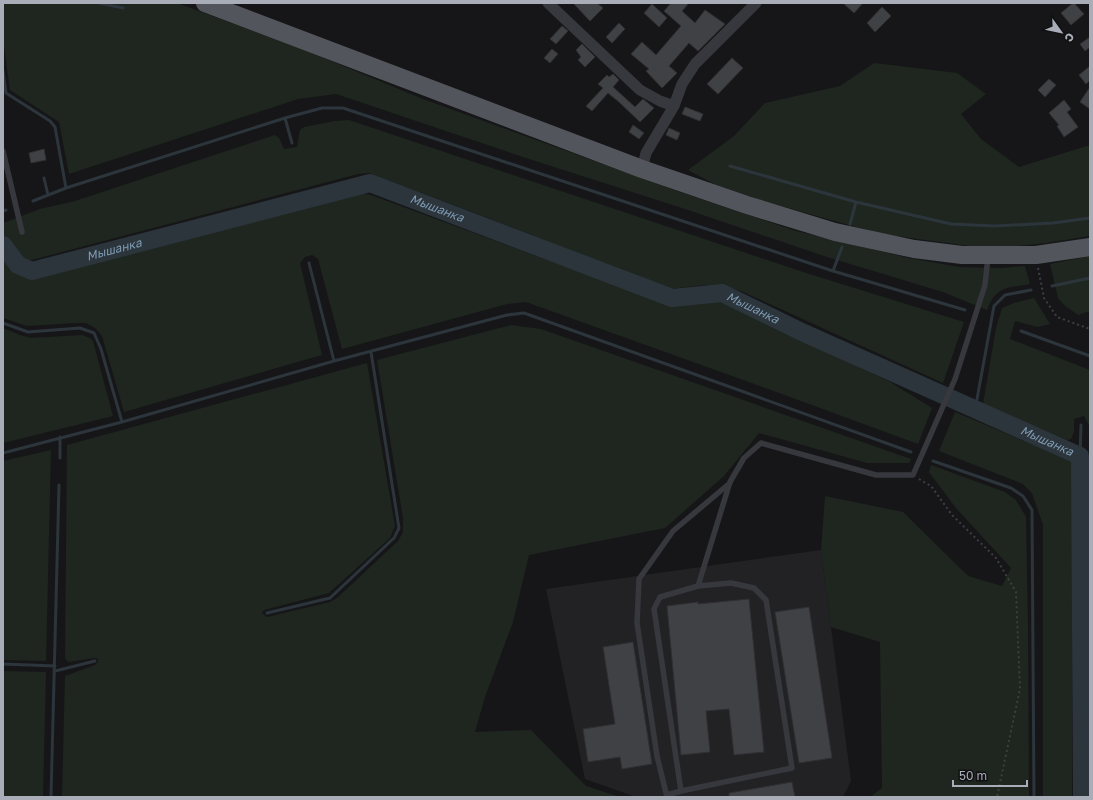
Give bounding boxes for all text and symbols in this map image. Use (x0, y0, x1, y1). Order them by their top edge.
north arrow (1041, 12, 1081, 52)
text: С (1062, 31, 1077, 45)
water label: Мышанка (408, 191, 467, 225)
water label: Мышанка (85, 234, 144, 264)
water label: Мышанка (724, 288, 783, 327)
water label: Мышанка (1018, 422, 1077, 460)
scale bar (953, 762, 1027, 788)
text: 50 m (959, 768, 987, 783)

